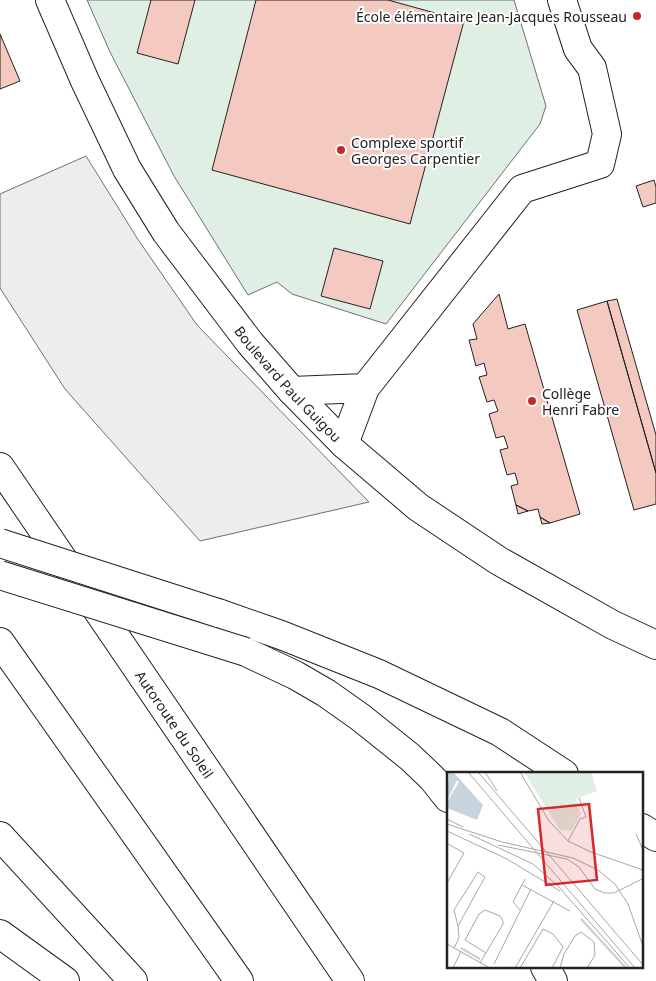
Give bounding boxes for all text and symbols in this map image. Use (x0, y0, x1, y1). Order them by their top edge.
place label: École élémentaire Jean-Jacques Rousseau (356, 7, 627, 26)
marker: École élémentaire Jean-Jacques Rousseau (631, 10, 643, 22)
place label: Complexe sportif Georges Carpentier (351, 133, 480, 168)
marker: Complexe sportif Georges Carpentier (335, 144, 347, 156)
street label: Boulevard Paul Guigou (231, 322, 346, 446)
place label: Collège Henri Fabre (542, 384, 619, 419)
marker: Collège Henri Fabre (526, 395, 538, 407)
street label: Autoroute du Soleil (132, 667, 218, 782)
inset map (447, 772, 644, 968)

